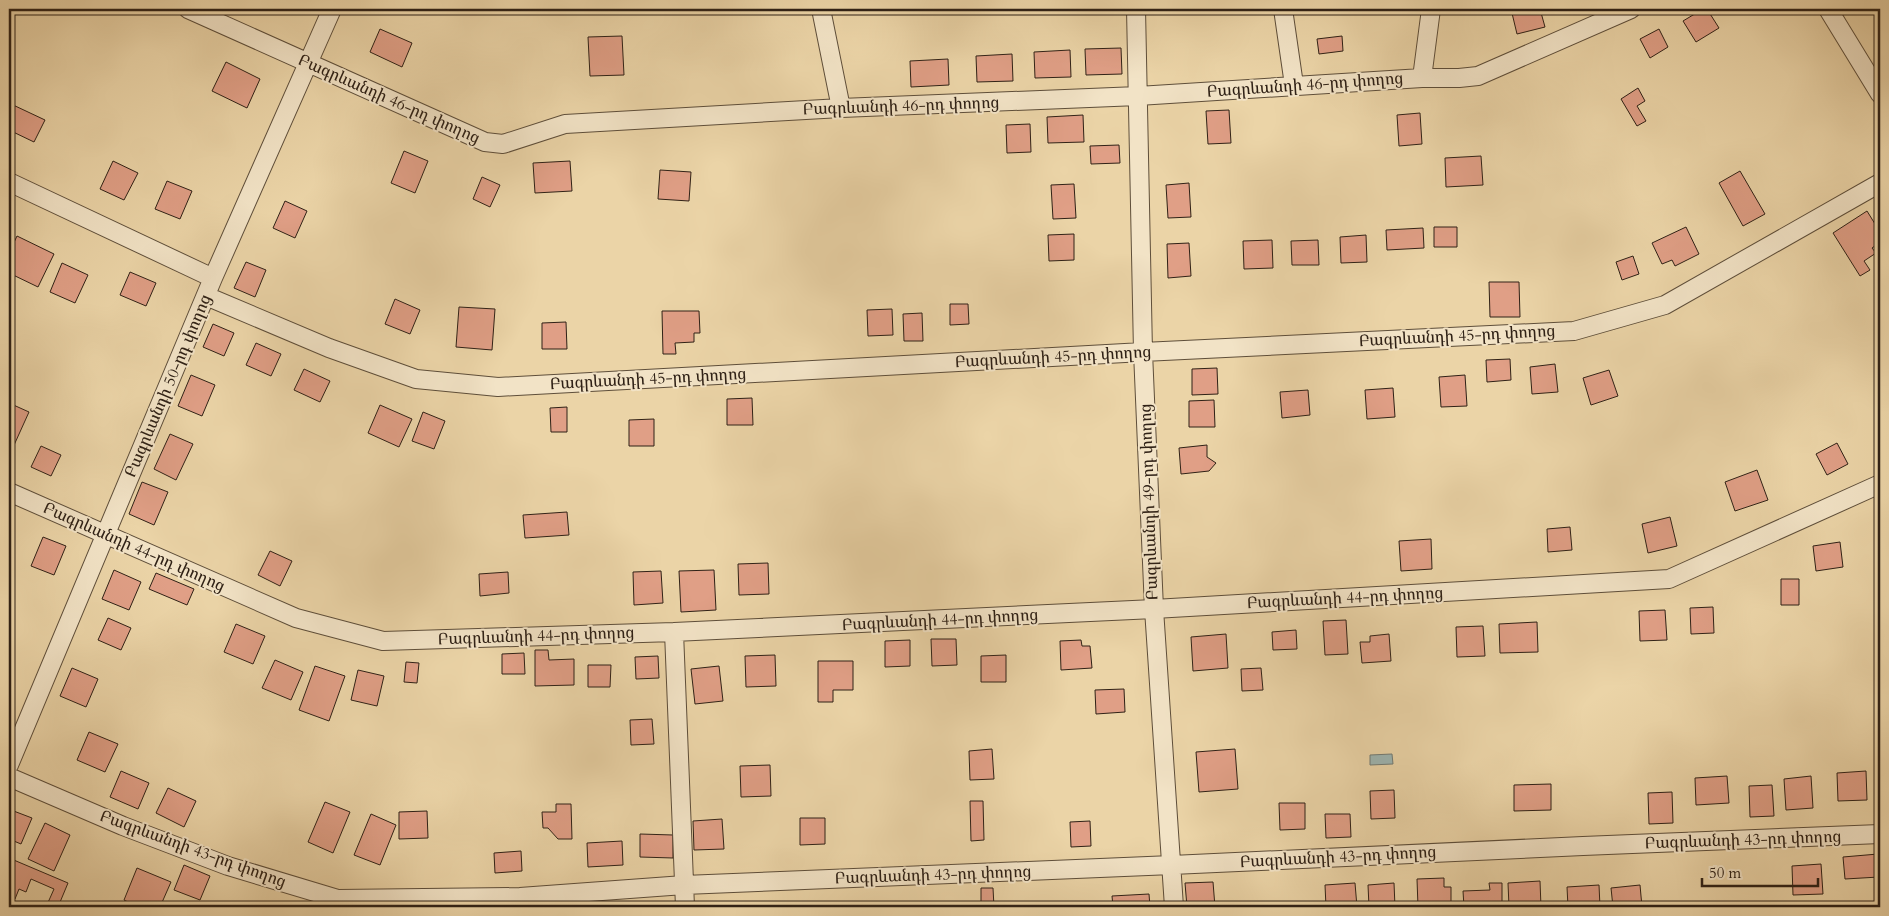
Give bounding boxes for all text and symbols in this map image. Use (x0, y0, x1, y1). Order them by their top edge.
street label: Բագրևանդի 46-րդ փողոց (295, 49, 483, 149)
street label: Բագրևանդի 46-րդ փողոց (1206, 67, 1404, 103)
street label: Բագրևանդի 46-րդ փողոց (802, 92, 1000, 120)
street label: Բագրևանդի 50-րդ փողոց (119, 291, 217, 481)
street label: Բագրևանդի 45-րդ փողոց (1358, 320, 1556, 352)
street label: Բագրևանդի 45-րդ փողոց (954, 341, 1152, 373)
street label: Բագրևանդի 45-րդ փողոց (549, 363, 747, 395)
street label: Բագրևանդի 49-րդ փողոց (1135, 403, 1163, 601)
street label: Բագրևանդի 44-րդ փողոց (40, 497, 228, 597)
street label: Բագրևանդի 44-րդ փողոց (1246, 582, 1444, 614)
street label: Բագրևանդի 44-րդ փողոց (841, 604, 1039, 636)
street label: Բագրևանդի 44-րդ փողոց (437, 622, 635, 650)
street label: Բագրևանդի 43-րդ փողոց (97, 805, 289, 893)
street label: Բագրևանդի 43-րդ փողոց (1644, 826, 1842, 854)
street label: Բագրևանդի 43-րդ փողոց (1239, 841, 1437, 873)
scale bar (1702, 856, 1818, 888)
street label: Բագրևանդի 43-րդ փողոց (834, 861, 1032, 889)
text: 50 m (1709, 863, 1741, 883)

